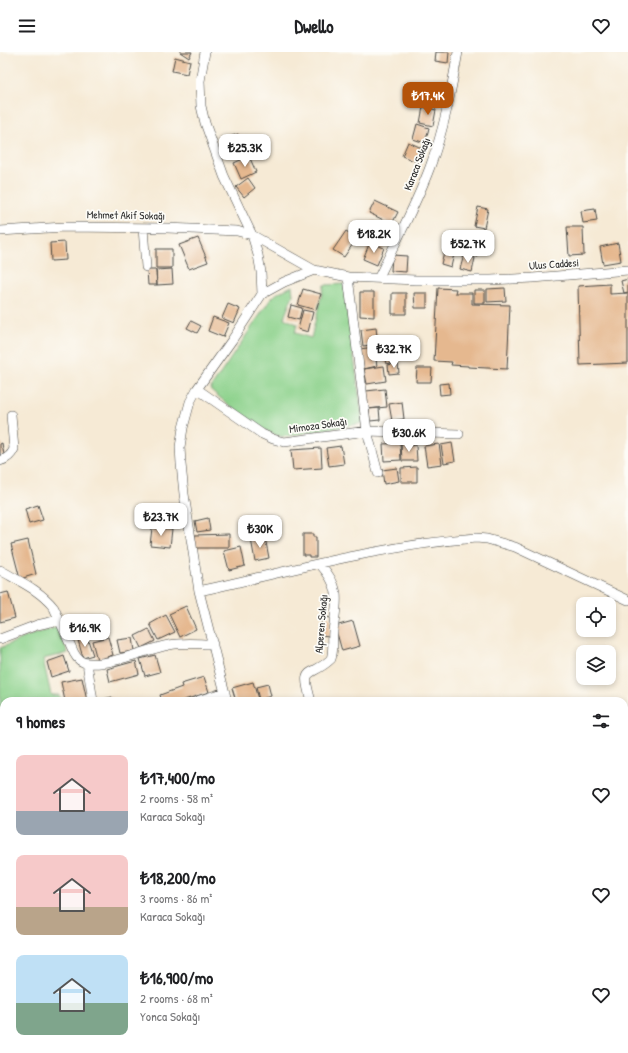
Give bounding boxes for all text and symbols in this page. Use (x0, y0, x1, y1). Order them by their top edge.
text: Dwello (294, 14, 334, 39)
icon: menu (16, 15, 38, 37)
icon: heart (590, 15, 612, 37)
pin: ₺17.4K (395, 82, 461, 116)
text: ₺17.4K (411, 86, 445, 104)
pin: ₺25.3K (212, 134, 278, 168)
street label: Karaca Sokağı (401, 136, 433, 192)
text: ₺25.3K (228, 138, 262, 156)
street label: Mehmet Akif Sokağı (87, 207, 165, 223)
pin: ₺18.2K (341, 220, 407, 254)
text: ₺18.2K (357, 224, 391, 242)
pin: ₺52.7K (435, 230, 501, 264)
text: ₺52.7K (450, 234, 486, 252)
street label: Ulus Caddesi (529, 255, 579, 273)
pin: ₺32.7K (361, 335, 427, 369)
text: ₺32.7K (376, 339, 412, 357)
street label: Mimoza Sokağı (288, 414, 348, 436)
pin: ₺30.6K (376, 419, 442, 453)
text: ₺30.6K (392, 423, 426, 441)
pin: ₺23.7K (128, 503, 194, 537)
text: ₺23.7K (143, 507, 179, 525)
pin: ₺30K (236, 515, 284, 549)
text: ₺30K (247, 519, 273, 537)
street label: Alperen Sokağı (311, 594, 331, 654)
map controls (576, 597, 616, 685)
button: locate (576, 597, 616, 637)
pin: ₺16.9K (52, 614, 118, 648)
text: ₺16.9K (69, 618, 101, 636)
button: layers (576, 645, 616, 685)
text: 9 homes (16, 710, 65, 733)
icon: filters (590, 710, 612, 732)
text: ₺17,400/mo (140, 766, 215, 789)
icon: home (48, 771, 96, 819)
icon: heart (590, 784, 612, 806)
text: 2 rooms · 58 m² (140, 789, 213, 807)
text: Karaca Sokağı (140, 807, 206, 825)
text: ₺18,200/mo (140, 866, 215, 889)
icon: home (48, 871, 96, 919)
icon: heart (590, 884, 612, 906)
text: 3 rooms · 86 m² (140, 889, 212, 907)
text: Karaca Sokağı (140, 907, 206, 925)
text: ₺16,900/mo (140, 966, 213, 989)
icon: home (48, 971, 96, 1019)
icon: heart (590, 984, 612, 1006)
text: 2 rooms · 68 m² (140, 989, 213, 1007)
text: Yonca Sokağı (140, 1007, 200, 1025)

